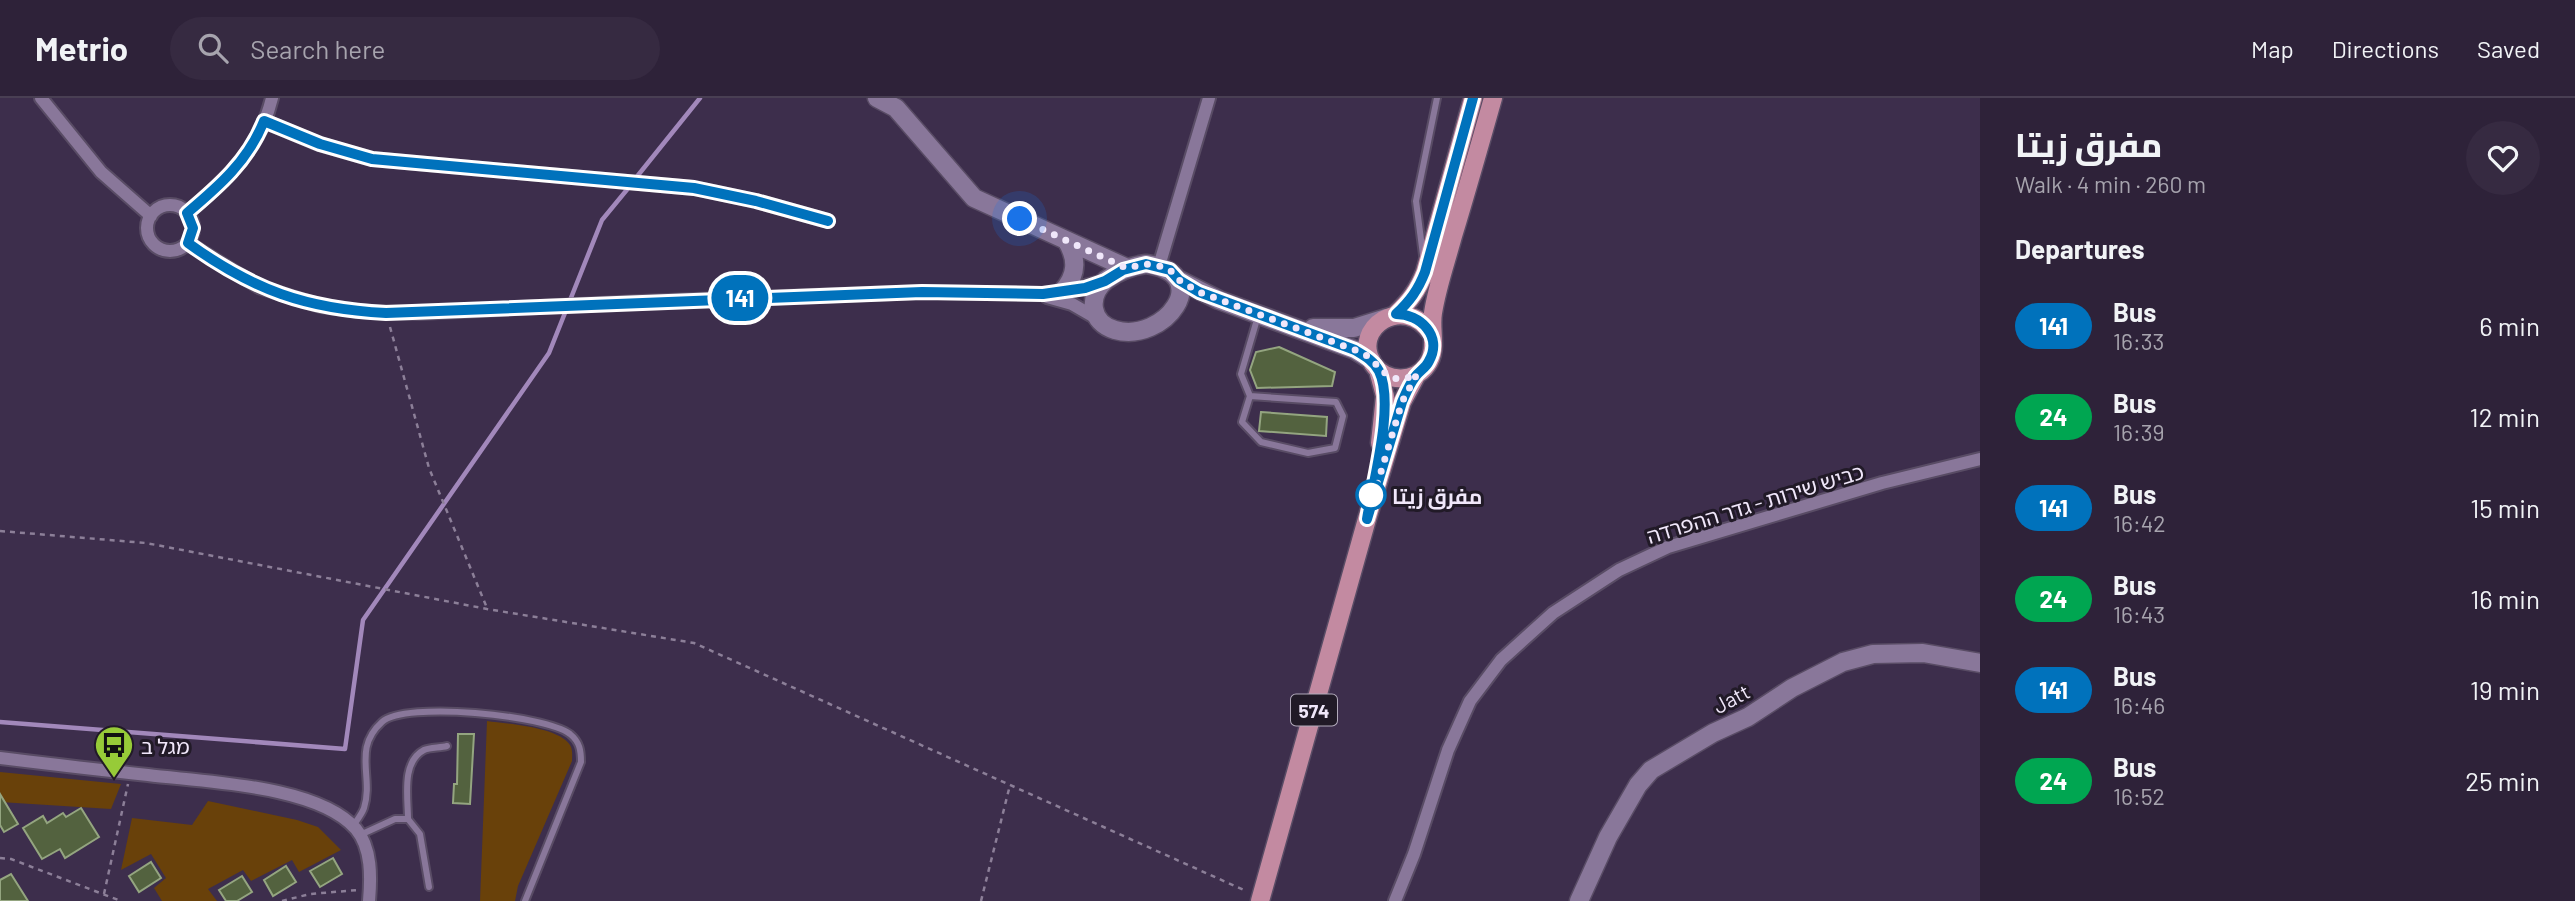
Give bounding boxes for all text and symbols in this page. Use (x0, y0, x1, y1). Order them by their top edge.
search box (170, 17, 660, 80)
text: Metrio (35, 28, 128, 68)
icon: search (194, 29, 232, 67)
text: Search here (250, 33, 385, 64)
text: Map (2251, 34, 2294, 63)
text: Directions (2332, 34, 2439, 63)
text: Saved (2477, 34, 2540, 63)
button: heart (2466, 121, 2540, 195)
text: مفرق زيتا (2015, 124, 2162, 164)
text: Walk · 4 min · 260 m (2015, 170, 2206, 198)
your location (1002, 201, 1037, 236)
text: Departures (2015, 233, 2145, 264)
line badge: 141 (700, 275, 780, 321)
text: 141 (725, 283, 755, 312)
text: Bus (2113, 296, 2156, 327)
text: 6 min (2479, 310, 2540, 341)
text: 141 (2039, 311, 2068, 340)
text: 16:33 (2113, 327, 2164, 355)
text: Bus (2113, 387, 2156, 418)
text: 12 min (2470, 401, 2540, 432)
text: 24 (2040, 402, 2067, 431)
text: 16:39 (2113, 418, 2165, 446)
street label: כביש שירות - גדר ההפרדה (1643, 458, 1867, 548)
text: Bus (2113, 478, 2156, 509)
marker: مفرق زيتا (1356, 480, 1386, 510)
place label: مفرق زيتا (1392, 483, 1482, 510)
text: 15 min (2470, 492, 2540, 523)
text: 141 (2039, 493, 2068, 522)
text: 16:42 (2113, 509, 2166, 537)
text: Bus (2113, 569, 2156, 600)
text: 16 min (2470, 583, 2540, 614)
text: 24 (2040, 584, 2067, 613)
text: 16:43 (2113, 600, 2165, 628)
text: Bus (2113, 660, 2156, 691)
text: 19 min (2470, 674, 2540, 705)
text: 141 (2039, 675, 2068, 704)
street label: Jatt (1708, 678, 1754, 718)
text: 16:46 (2113, 691, 2165, 719)
road number: 574 (1291, 694, 1337, 726)
bus stop icon: מגל ב (93, 724, 135, 779)
place label: מגל ב (141, 733, 190, 758)
text: Bus (2113, 751, 2156, 782)
text: 25 min (2465, 765, 2540, 796)
text: 24 (2040, 766, 2067, 795)
text: 16:52 (2113, 782, 2165, 810)

